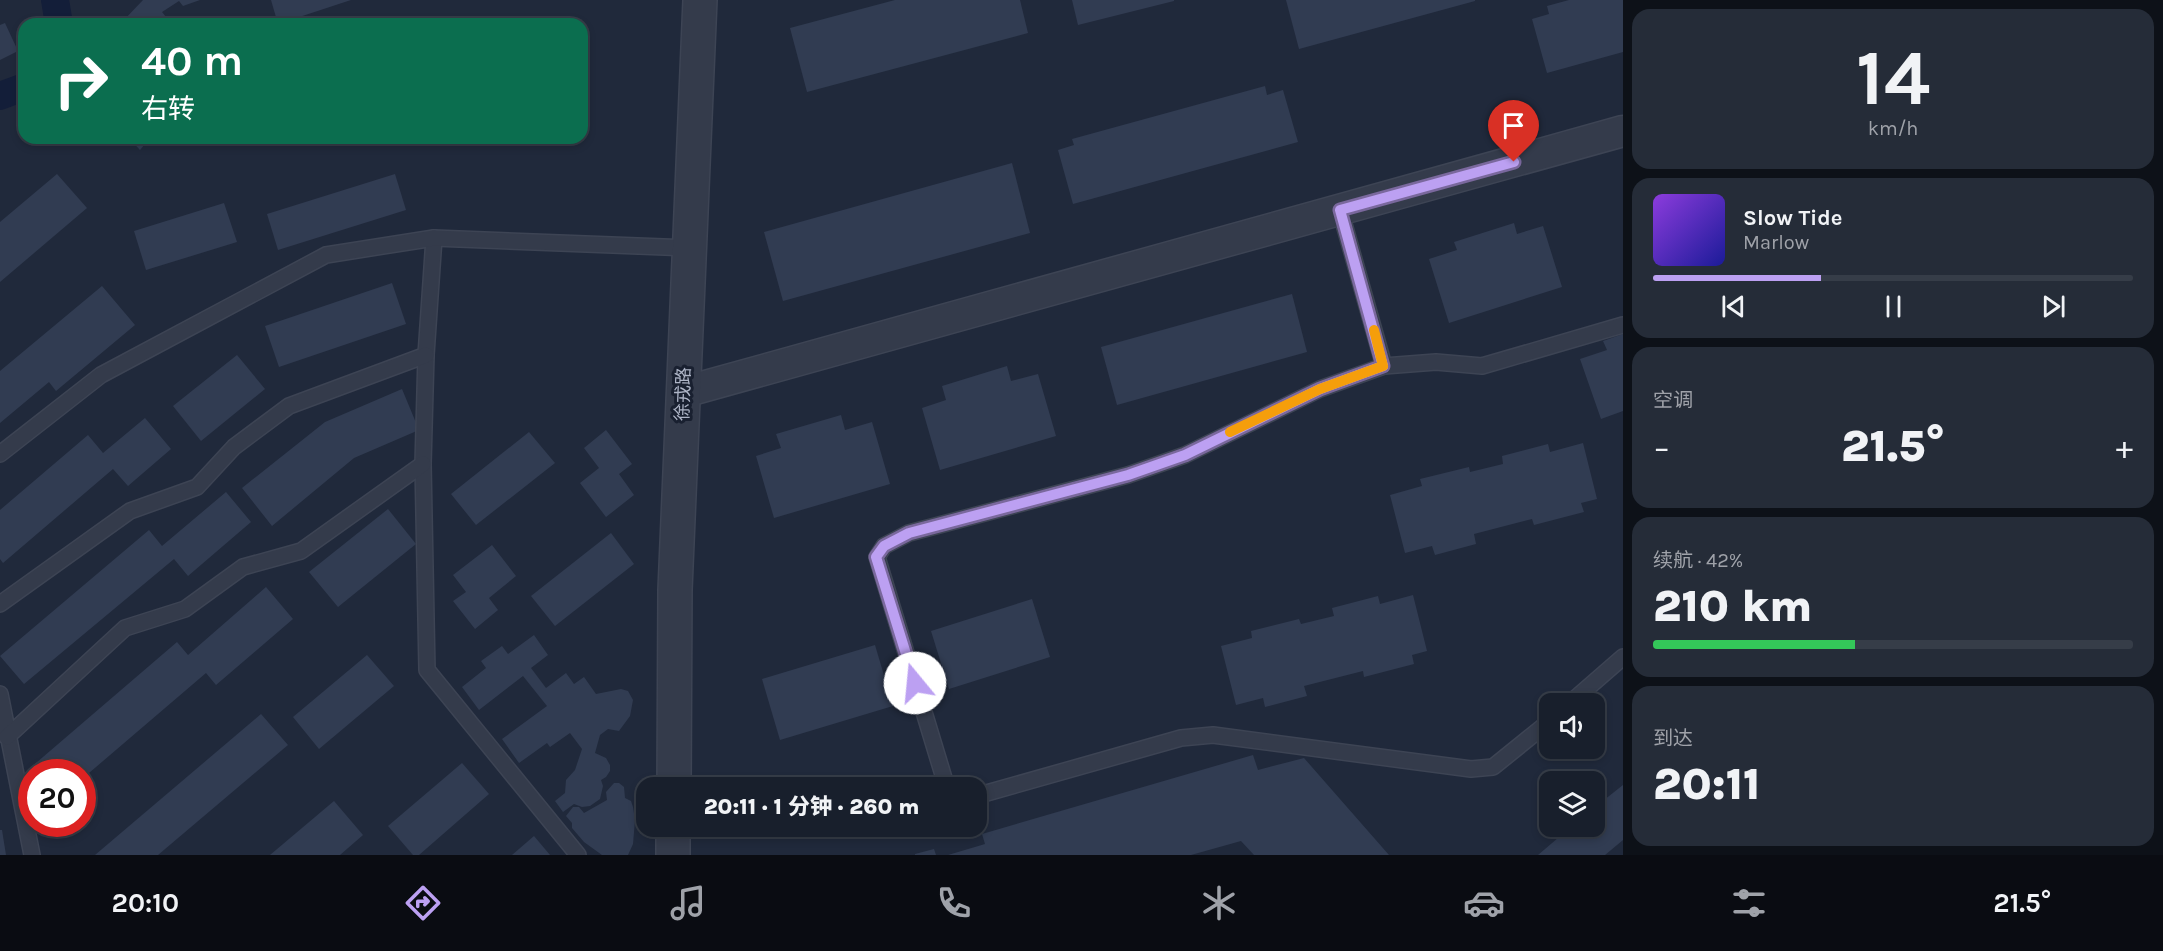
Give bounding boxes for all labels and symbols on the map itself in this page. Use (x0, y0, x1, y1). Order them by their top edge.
pin (1488, 100, 1539, 162)
street label: 徐戎路 (671, 367, 695, 421)
position arrow (883, 651, 947, 715)
speed limit sign: 20 (18, 759, 96, 837)

